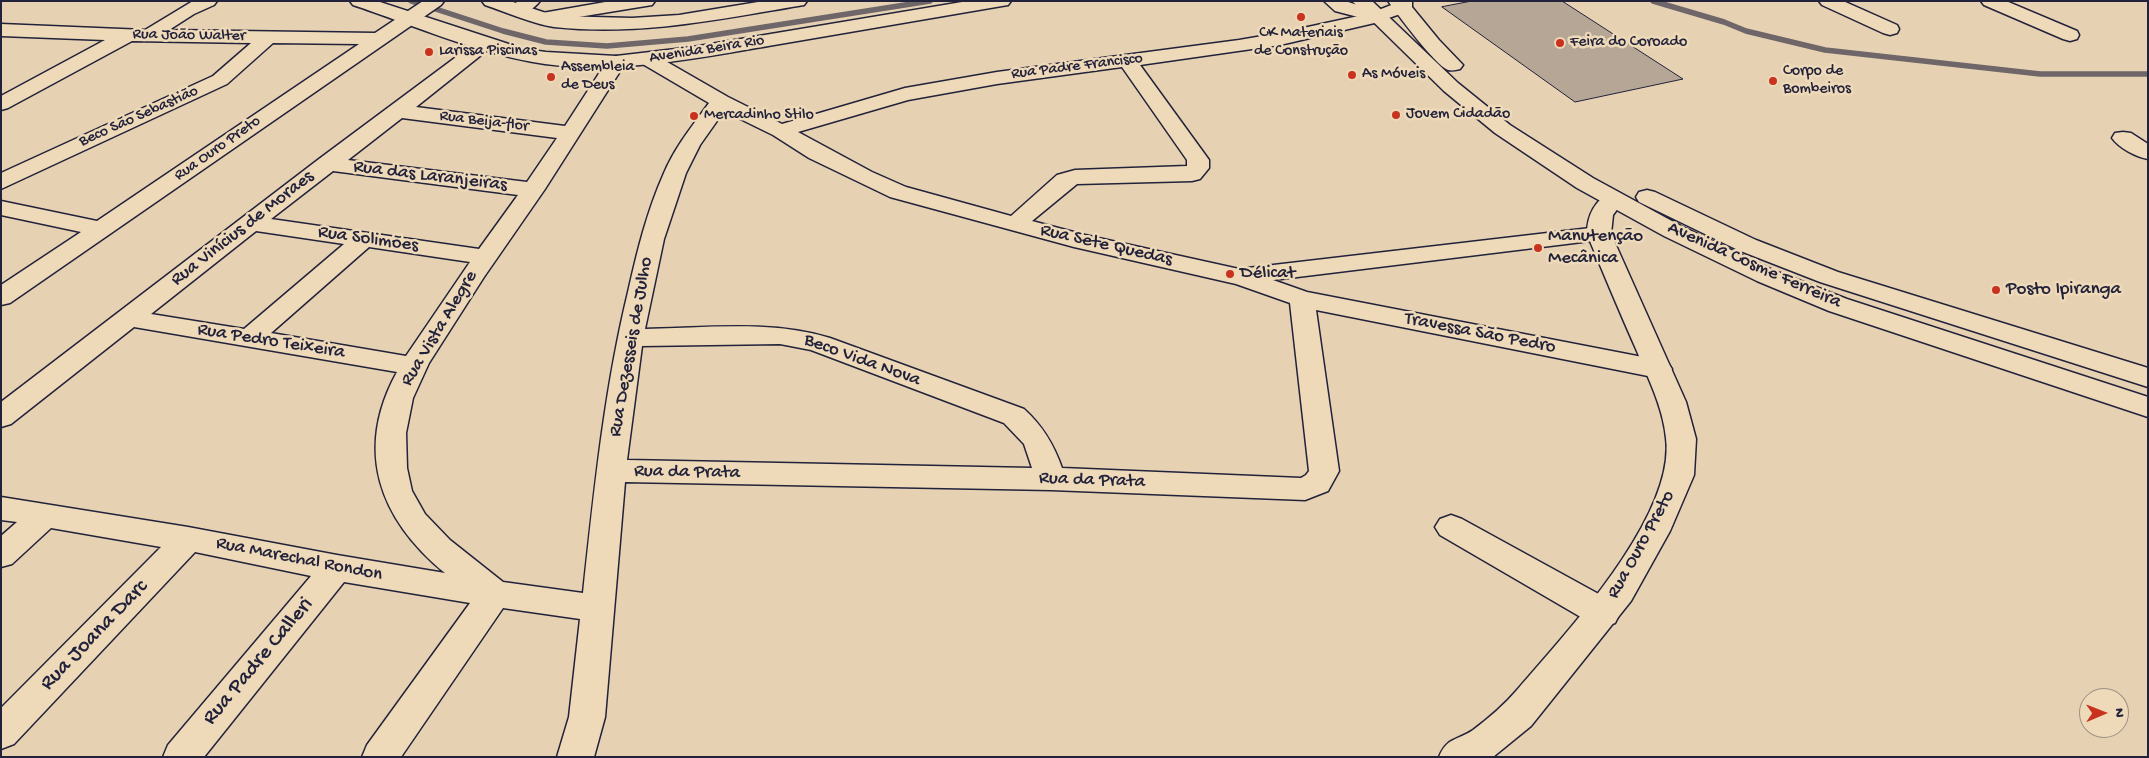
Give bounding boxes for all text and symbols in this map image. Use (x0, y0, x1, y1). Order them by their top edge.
marker: CK Materiais de Construção (1295, 11, 1307, 23)
place label: CK Materiais de Construção (1254, 24, 1348, 62)
street label: Rua João Walter (132, 25, 246, 47)
street label: Avenida Beira Rio (648, 31, 766, 69)
place label: Feira do Coroado (1570, 33, 1687, 53)
marker: Feira do Coroado (1554, 37, 1566, 49)
place label: Larissa Piscinas (439, 42, 537, 62)
marker: Larissa Piscinas (423, 46, 435, 58)
street label: Rua Padre Francisco (1010, 49, 1144, 85)
place label: Assembleia de Deus (561, 58, 634, 96)
place label: Corpo de Bombeiros (1783, 62, 1851, 100)
place label: As Móveis (1362, 65, 1425, 85)
marker: As Móveis (1346, 69, 1358, 81)
marker: Assembleia de Deus (545, 71, 557, 83)
marker: Corpo de Bombeiros (1767, 75, 1779, 87)
street label: Beco São Sebastião (76, 82, 202, 152)
place label: Jovem Cidadão (1406, 105, 1510, 125)
place label: Mercadinho Stilo (704, 106, 814, 126)
street label: Rua Beija-flor (438, 107, 530, 137)
marker: Jovem Cidadão (1390, 109, 1402, 121)
marker: Mercadinho Stilo (688, 110, 700, 122)
street label: Rua Ouro Preto (171, 112, 265, 186)
street label: Rua das Laranjeiras (352, 156, 508, 198)
street label: Rua Vinícius de Moraes (167, 166, 319, 292)
street label: Avenida Cosme Ferreira (1664, 217, 1844, 315)
street label: Rua Sete Quedas (1038, 220, 1174, 272)
street label: Rua Solimões (316, 222, 420, 258)
place label: Manutenção Mecânica (1548, 226, 1643, 270)
marker: Manutenção Mecânica (1532, 242, 1544, 254)
street label: Rua Dezesseis de Julho (605, 255, 659, 439)
place label: Délicat (1240, 263, 1295, 285)
street label: Rua Vista Alegre (397, 267, 483, 391)
marker: Délicat (1224, 268, 1236, 280)
place label: Posto Ipiranga (2006, 279, 2121, 301)
marker: Posto Ipiranga (1990, 284, 2002, 296)
street label: Travessa São Pedro (1402, 308, 1558, 360)
street label: Rua Pedro Teixeira (196, 319, 346, 365)
street label: Beco Vida Nova (801, 329, 923, 393)
street label: Rua da Prata (634, 461, 740, 485)
street label: Rua da Prata (1039, 468, 1145, 494)
street label: Rua Ouro Preto (1603, 487, 1681, 603)
street label: Rua Marechal Rondon (214, 533, 384, 587)
street label: Rua Joana Darc (35, 575, 155, 697)
street label: Rua Padre Calleri (198, 593, 320, 731)
north arrow (2079, 688, 2129, 738)
text: N (2110, 708, 2127, 717)

